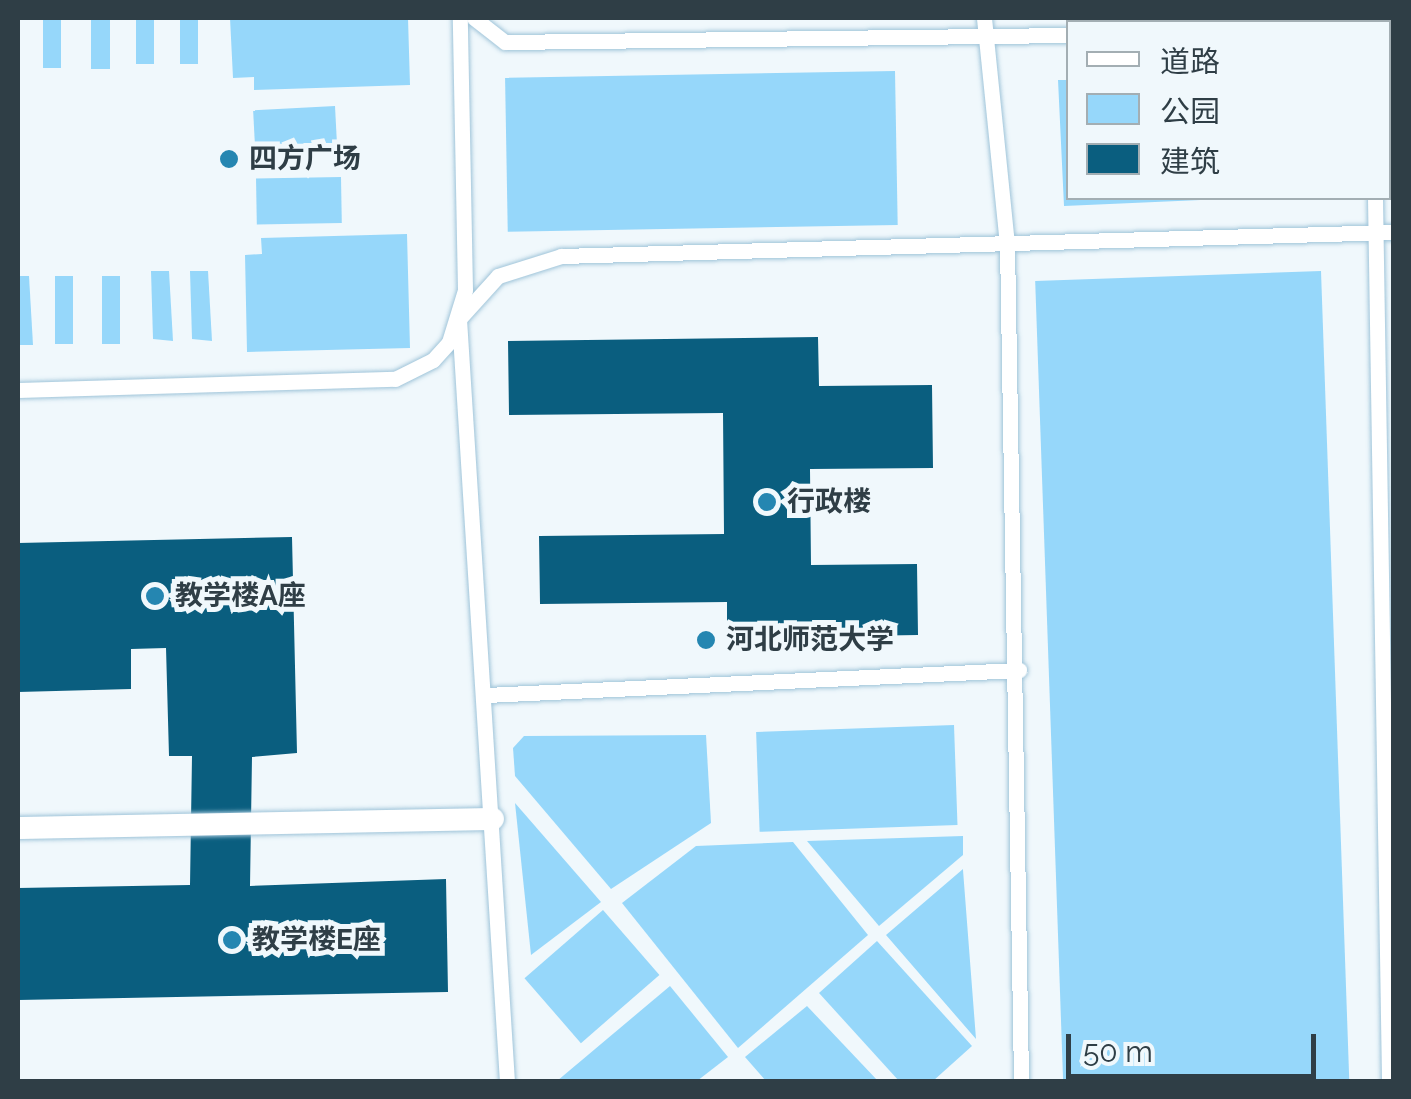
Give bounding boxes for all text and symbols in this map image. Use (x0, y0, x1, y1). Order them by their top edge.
legend (1066, 20, 1391, 200)
text: 道路 (1160, 44, 1220, 79)
text: 公园 (1160, 94, 1220, 129)
place label: 四方广场 (249, 142, 361, 176)
text: 建筑 (1160, 144, 1220, 179)
marker: 四方广场 (218, 148, 240, 170)
place label: 行政楼 (787, 485, 871, 519)
marker: 行政楼 (756, 491, 778, 513)
place label: 教学楼A座 (175, 579, 306, 613)
marker: 教学楼A座 (144, 585, 166, 607)
place label: 河北师范大学 (726, 623, 894, 657)
marker: 河北师范大学 (695, 629, 717, 651)
place label: 教学楼E座 (252, 923, 381, 957)
marker: 教学楼E座 (221, 929, 243, 951)
scale bar (1071, 1014, 1321, 1076)
text: 50 m (1083, 1034, 1153, 1069)

